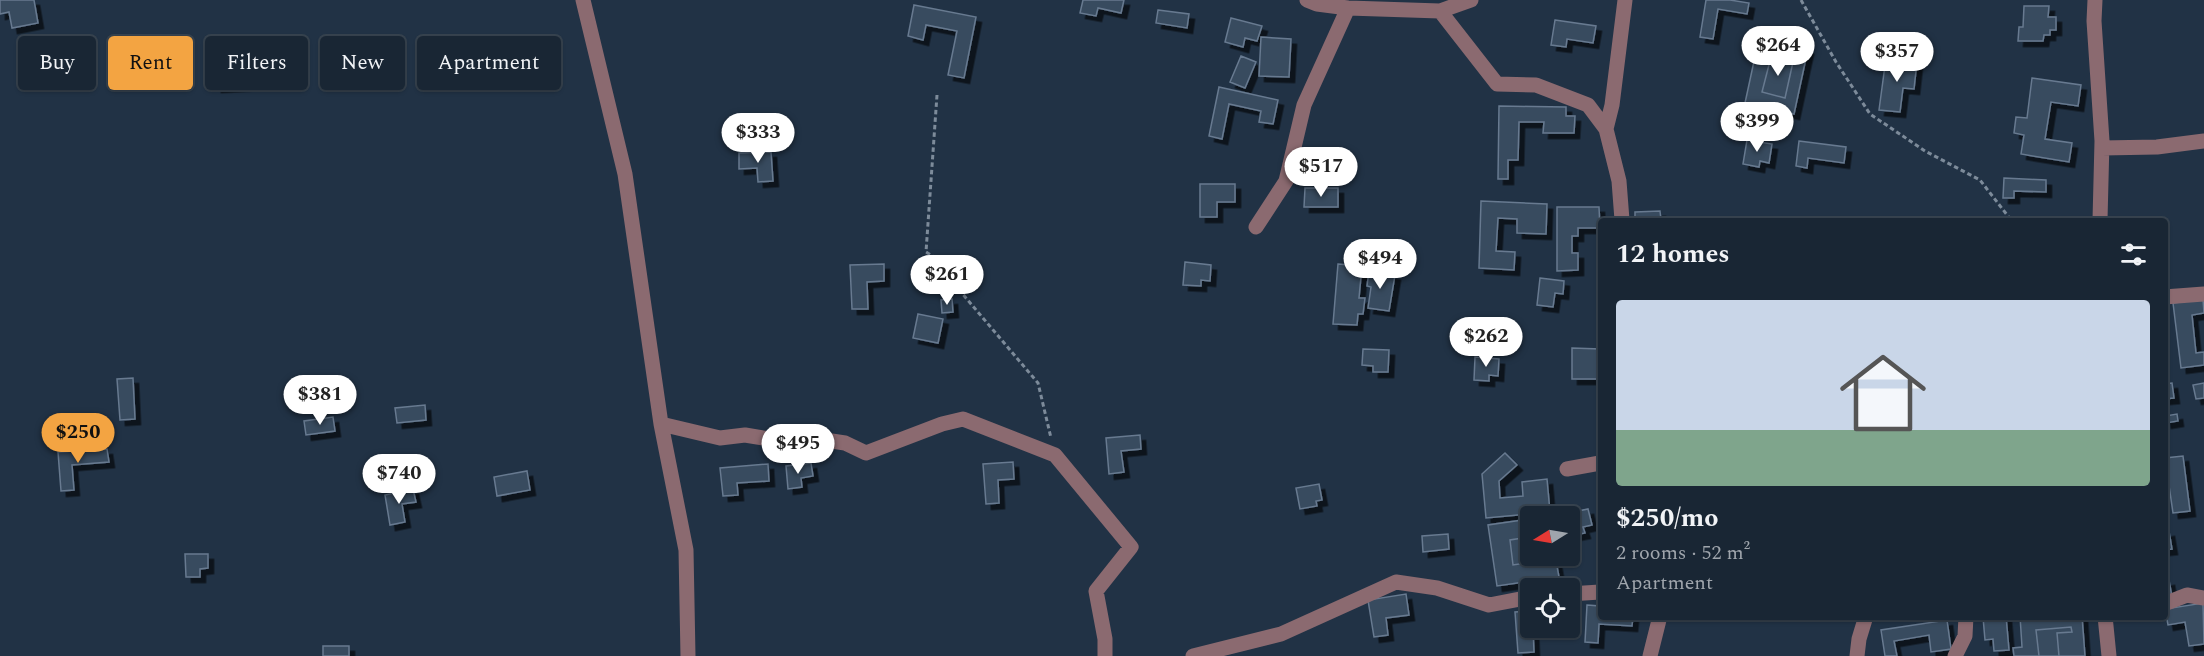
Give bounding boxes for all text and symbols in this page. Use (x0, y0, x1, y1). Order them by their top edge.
pin: $264 (1742, 26, 1814, 77)
text: $264 (1756, 30, 1800, 60)
pin: $357 (1861, 32, 1933, 83)
chip: Buy (18, 36, 96, 90)
chip: Rent (108, 36, 193, 90)
chip: Filters (205, 36, 308, 90)
chip: New (320, 36, 405, 90)
chip: Apartment (417, 36, 561, 90)
text: $357 (1875, 36, 1919, 66)
pin: $399 (1721, 102, 1793, 153)
text: $399 (1735, 106, 1779, 136)
pin: $333 (722, 113, 794, 164)
text: $333 (736, 117, 780, 147)
pin: $517 (1285, 147, 1357, 198)
text: $517 (1299, 151, 1343, 181)
text: 12 homes (1616, 234, 1730, 274)
icon: filters (2117, 238, 2150, 271)
pin: $494 (1344, 239, 1416, 290)
text: $494 (1358, 243, 1402, 273)
pin: $261 (911, 255, 983, 306)
text: $261 (925, 259, 969, 289)
pin: $262 (1450, 317, 1522, 368)
text: $262 (1464, 321, 1508, 351)
icon: home (1829, 339, 1937, 447)
pin: $381 (284, 375, 356, 426)
text: $381 (298, 379, 342, 409)
pin: $250 (42, 413, 114, 464)
text: $250 (56, 417, 100, 447)
pin: $495 (762, 424, 834, 475)
text: $495 (776, 428, 820, 458)
pin: $740 (363, 454, 435, 505)
text: $740 (377, 458, 421, 488)
text: $250/mo (1616, 498, 1719, 538)
north arrow (1520, 506, 1580, 566)
map controls (1520, 506, 1580, 638)
text: 2 rooms · 52 m² (1616, 538, 1750, 568)
text: Apartment (1616, 568, 1713, 598)
button: locate (1520, 578, 1580, 638)

